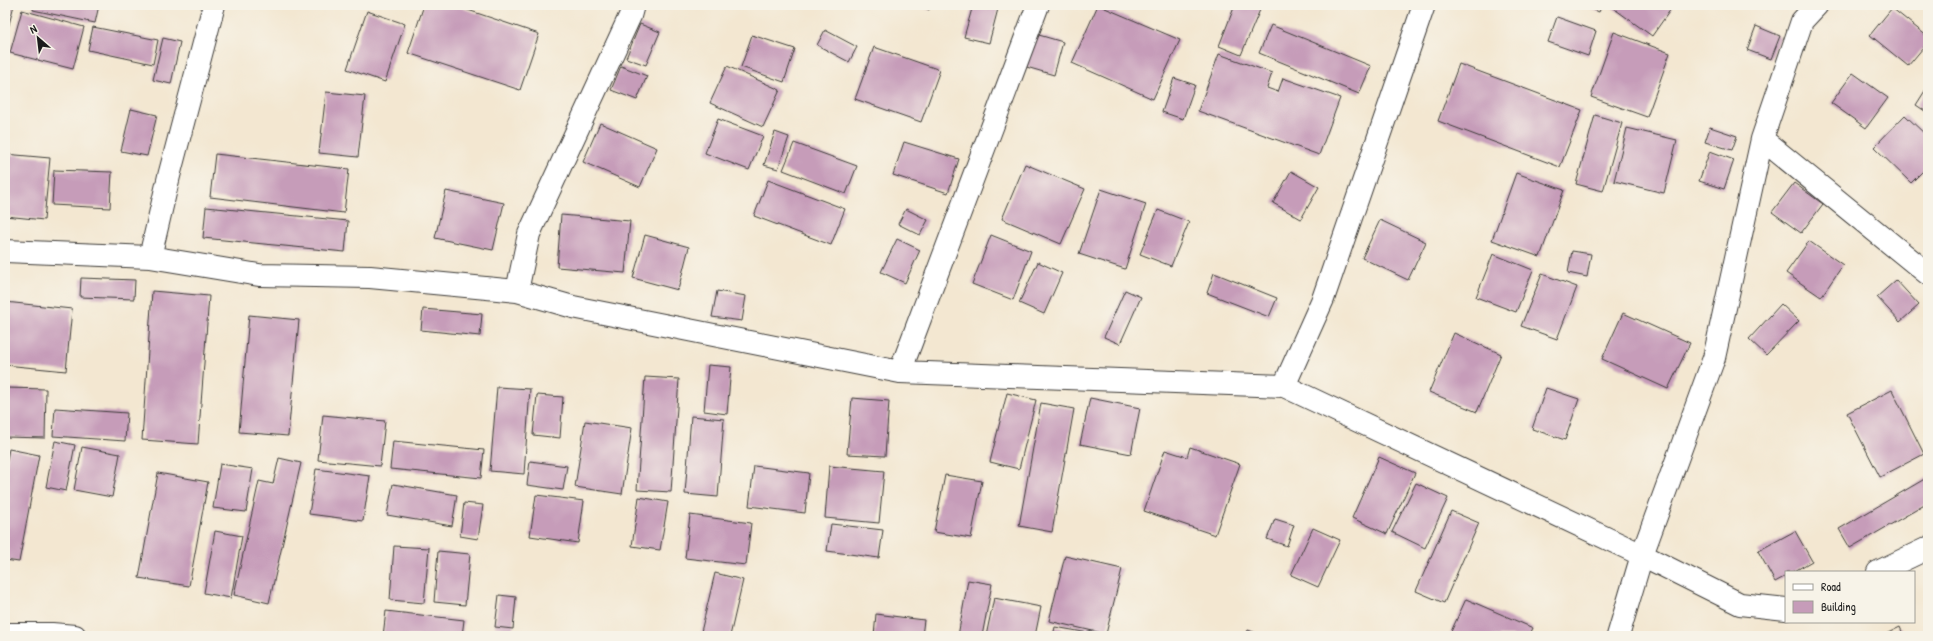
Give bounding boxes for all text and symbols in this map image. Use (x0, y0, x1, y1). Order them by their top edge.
north arrow (18, 18, 58, 58)
text: N (27, 22, 39, 37)
legend (1785, 571, 1915, 623)
text: Road (1821, 578, 1841, 595)
text: Building (1821, 598, 1856, 615)

